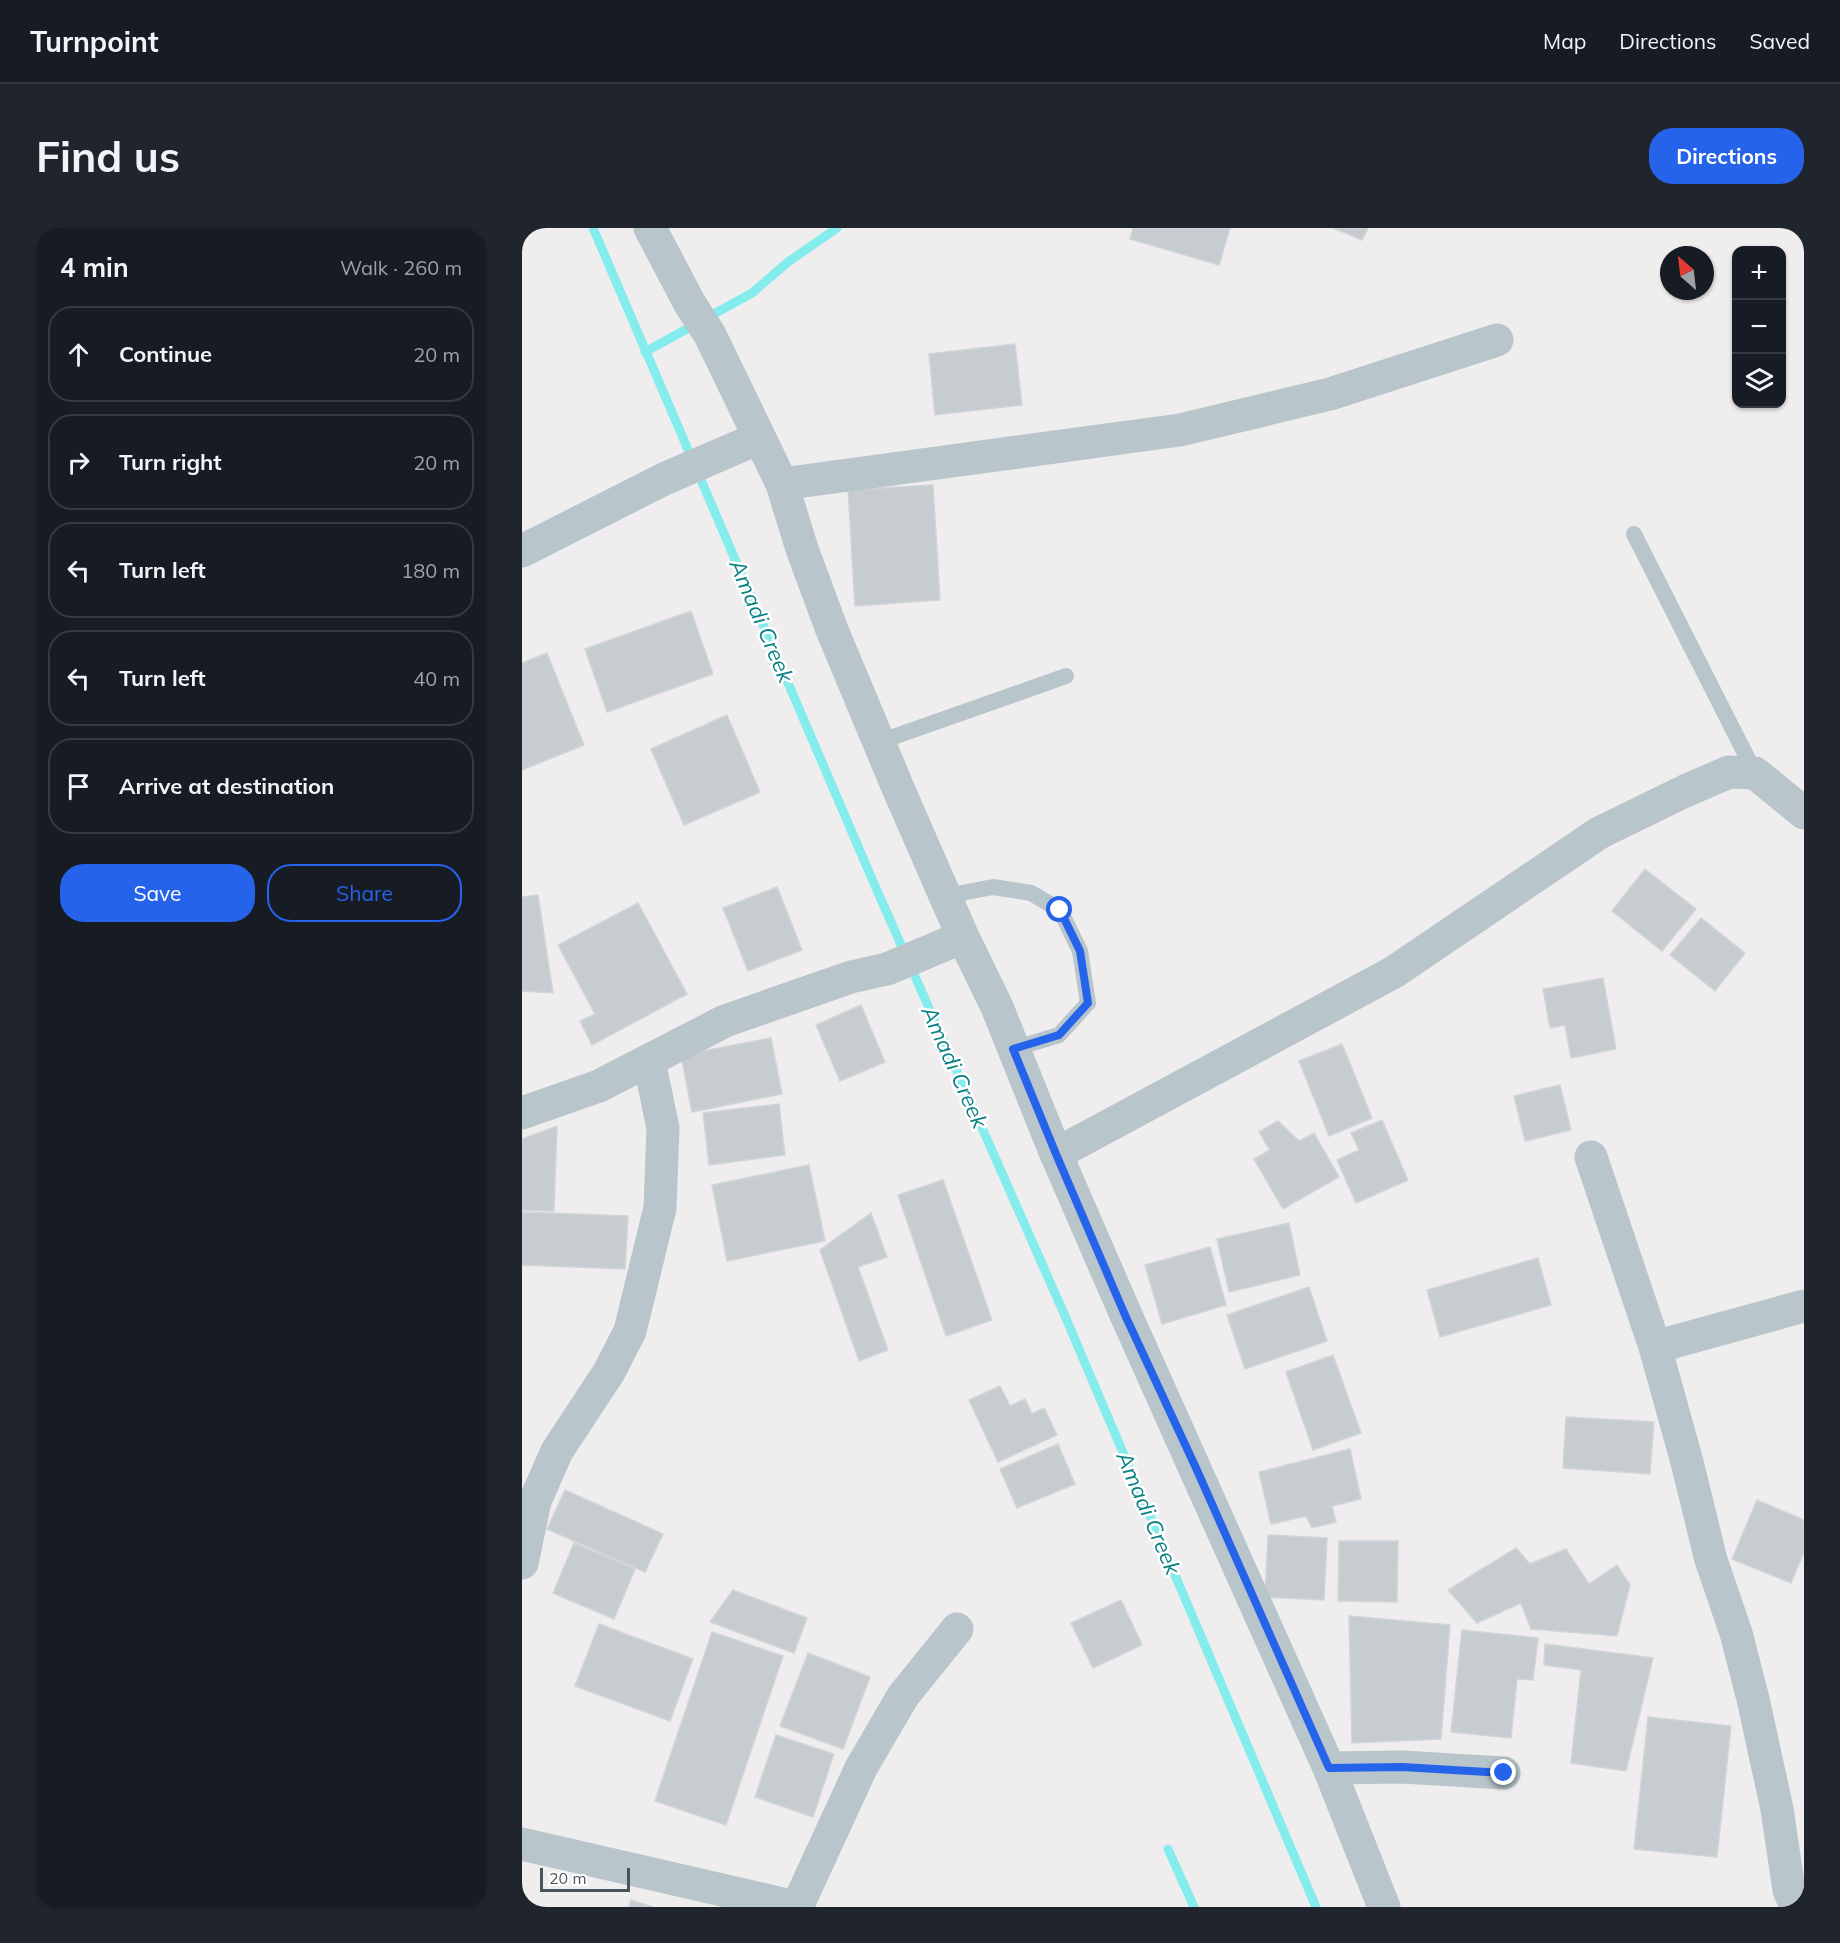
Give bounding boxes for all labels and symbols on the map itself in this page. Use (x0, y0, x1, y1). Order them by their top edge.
north arrow (1660, 246, 1714, 300)
water label: Amadi Creek (723, 554, 801, 687)
route start (1046, 896, 1072, 922)
water label: Amadi Creek (915, 1001, 995, 1133)
water label: Amadi Creek (1110, 1446, 1188, 1579)
route end (1490, 1759, 1516, 1785)
scale bar (540, 1865, 630, 1892)

